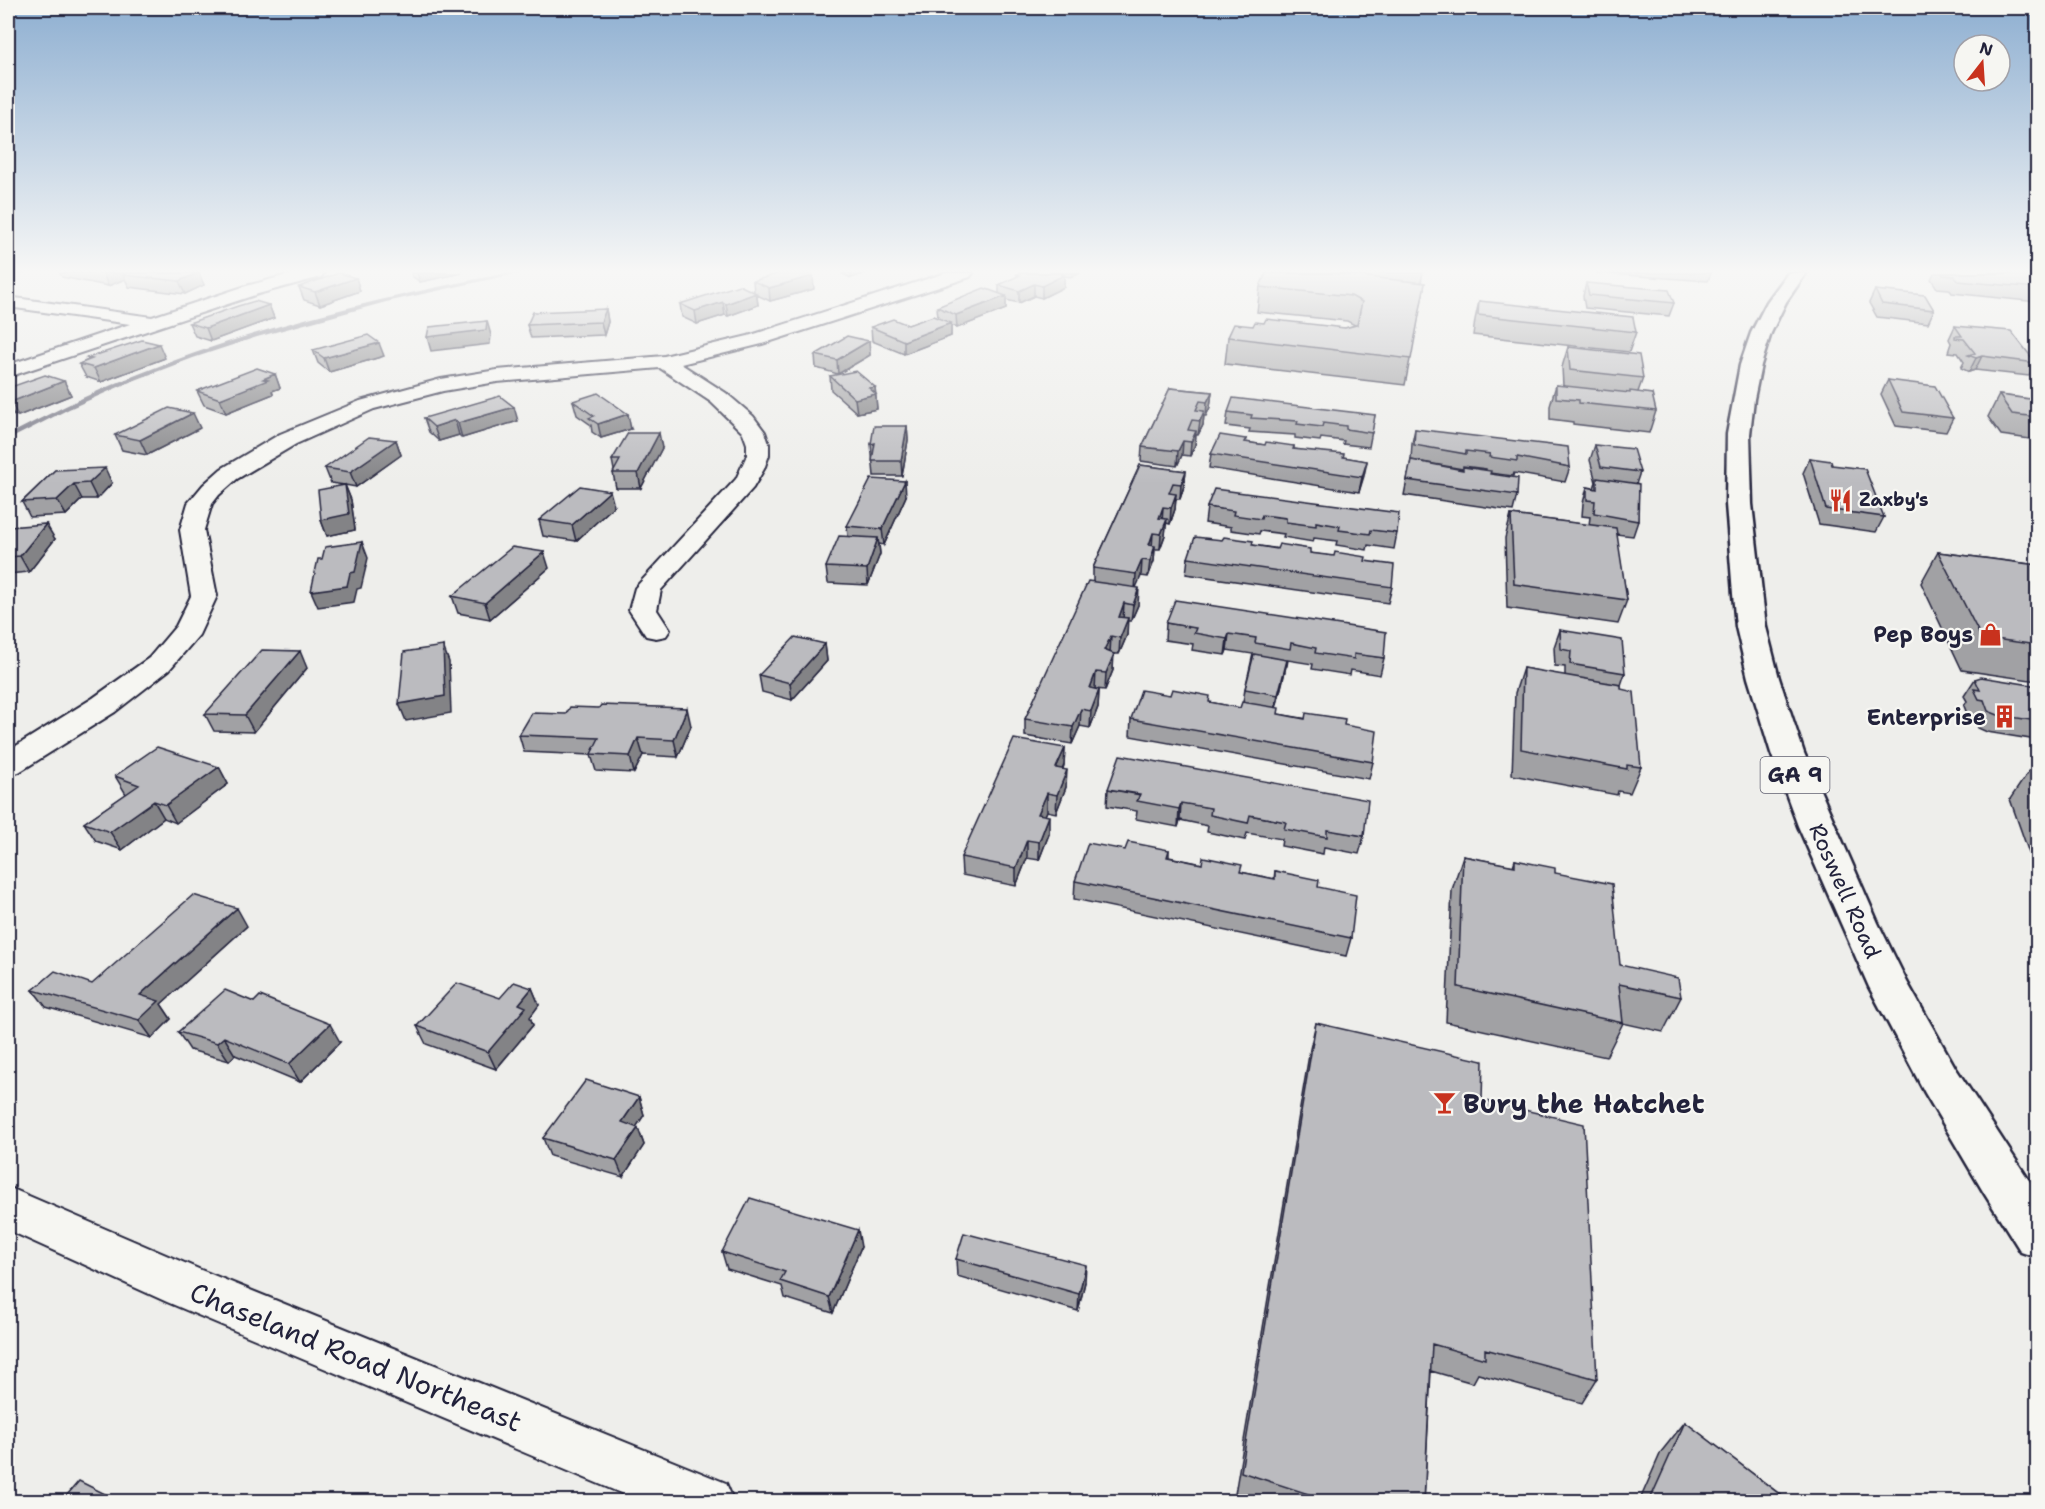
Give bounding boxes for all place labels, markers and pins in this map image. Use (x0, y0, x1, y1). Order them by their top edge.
restaurant icon: Zaxby's (1828, 487, 1854, 513)
place label: Zaxby's (1859, 488, 1929, 512)
place label: Pep Boys (1873, 620, 1973, 649)
shop icon: Pep Boys (1978, 621, 2004, 647)
place label: Enterprise (1866, 703, 1986, 732)
building icon: Enterprise (1991, 704, 2017, 730)
place label: Bury the Hatchet (1463, 1085, 1705, 1122)
bar icon: Bury the Hatchet (1432, 1090, 1458, 1116)

